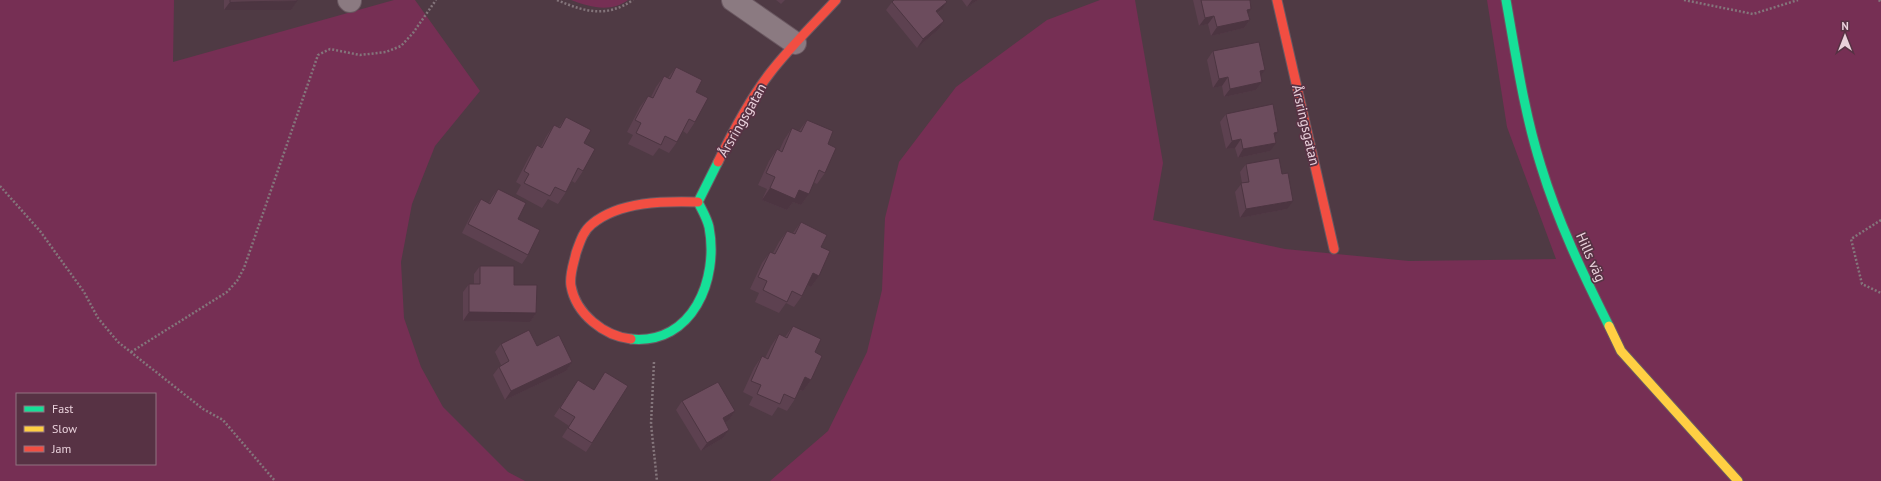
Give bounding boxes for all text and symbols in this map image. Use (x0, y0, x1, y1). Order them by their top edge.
north arrow (1825, 16, 1865, 56)
text: N (1841, 19, 1849, 33)
street label: Årsringsgatan (714, 80, 770, 160)
street label: Årsringsgatan (1288, 83, 1324, 167)
street label: Hills väg (1572, 230, 1610, 284)
legend (16, 393, 156, 465)
text: Fast (52, 401, 73, 416)
text: Slow (52, 421, 77, 436)
text: Jam (51, 441, 71, 456)

